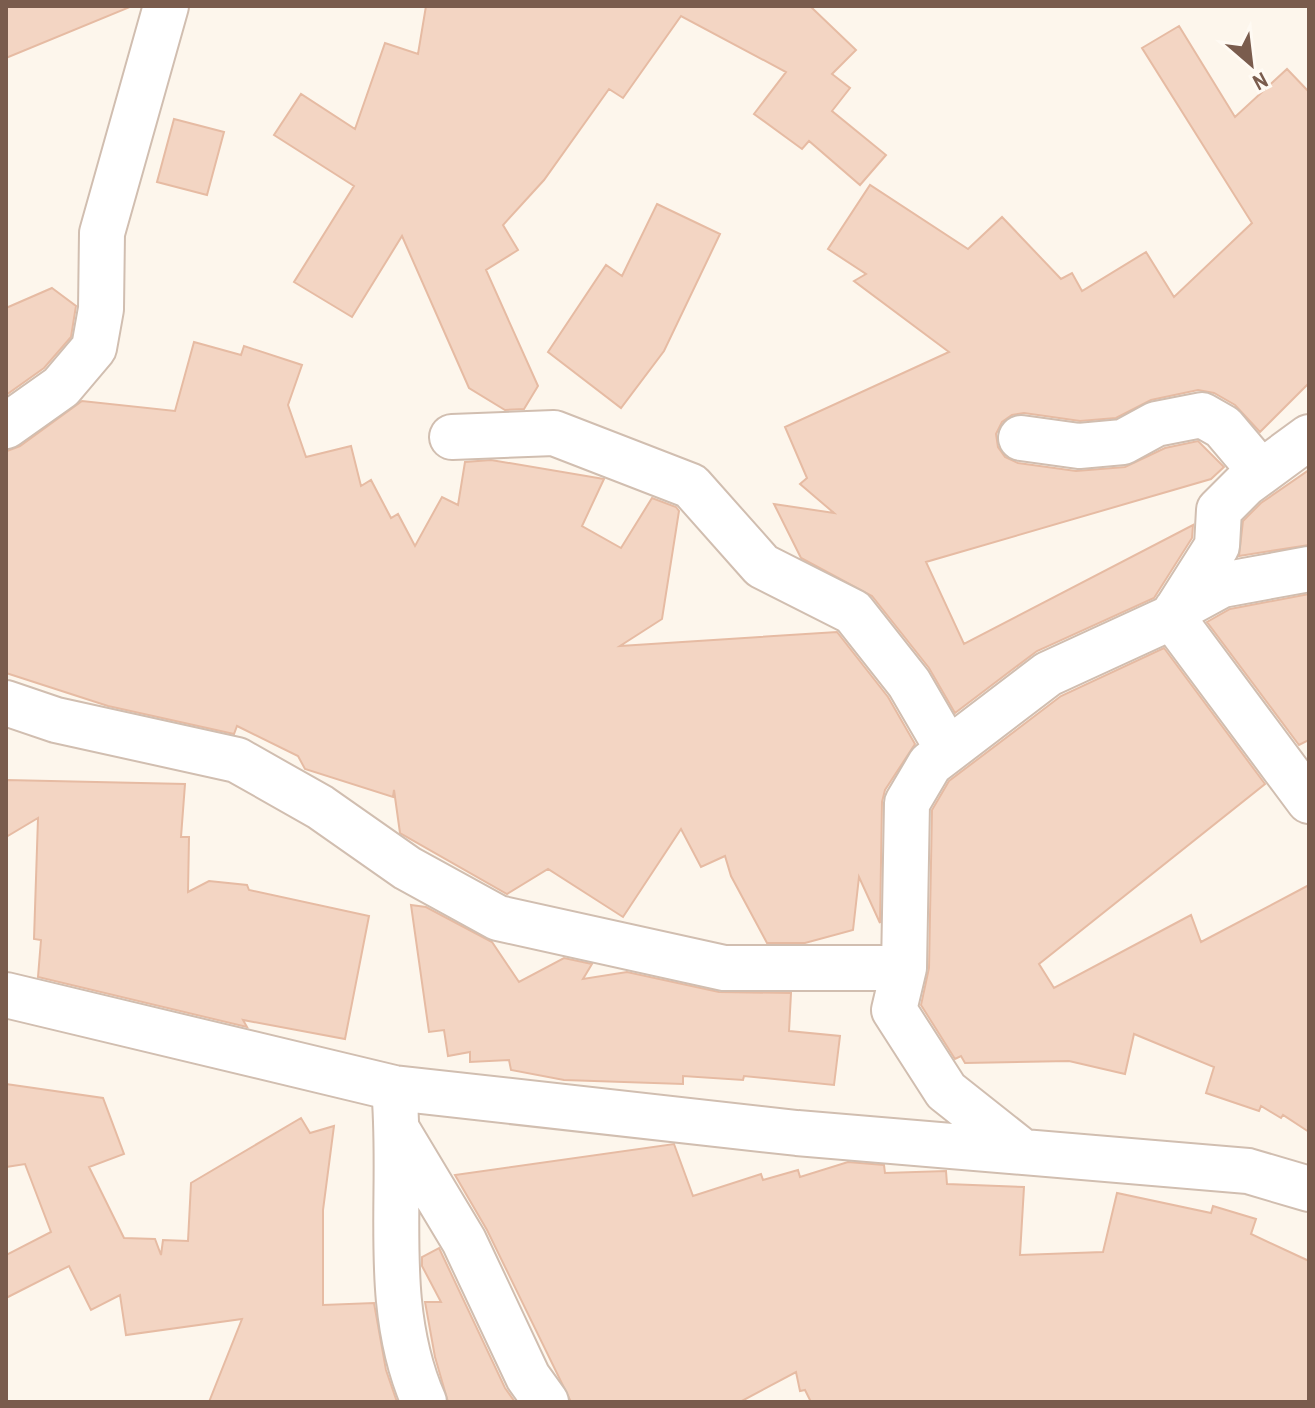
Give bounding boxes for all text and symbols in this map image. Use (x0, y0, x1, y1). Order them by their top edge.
north arrow (1211, 24, 1291, 104)
text: N (1248, 65, 1273, 98)

